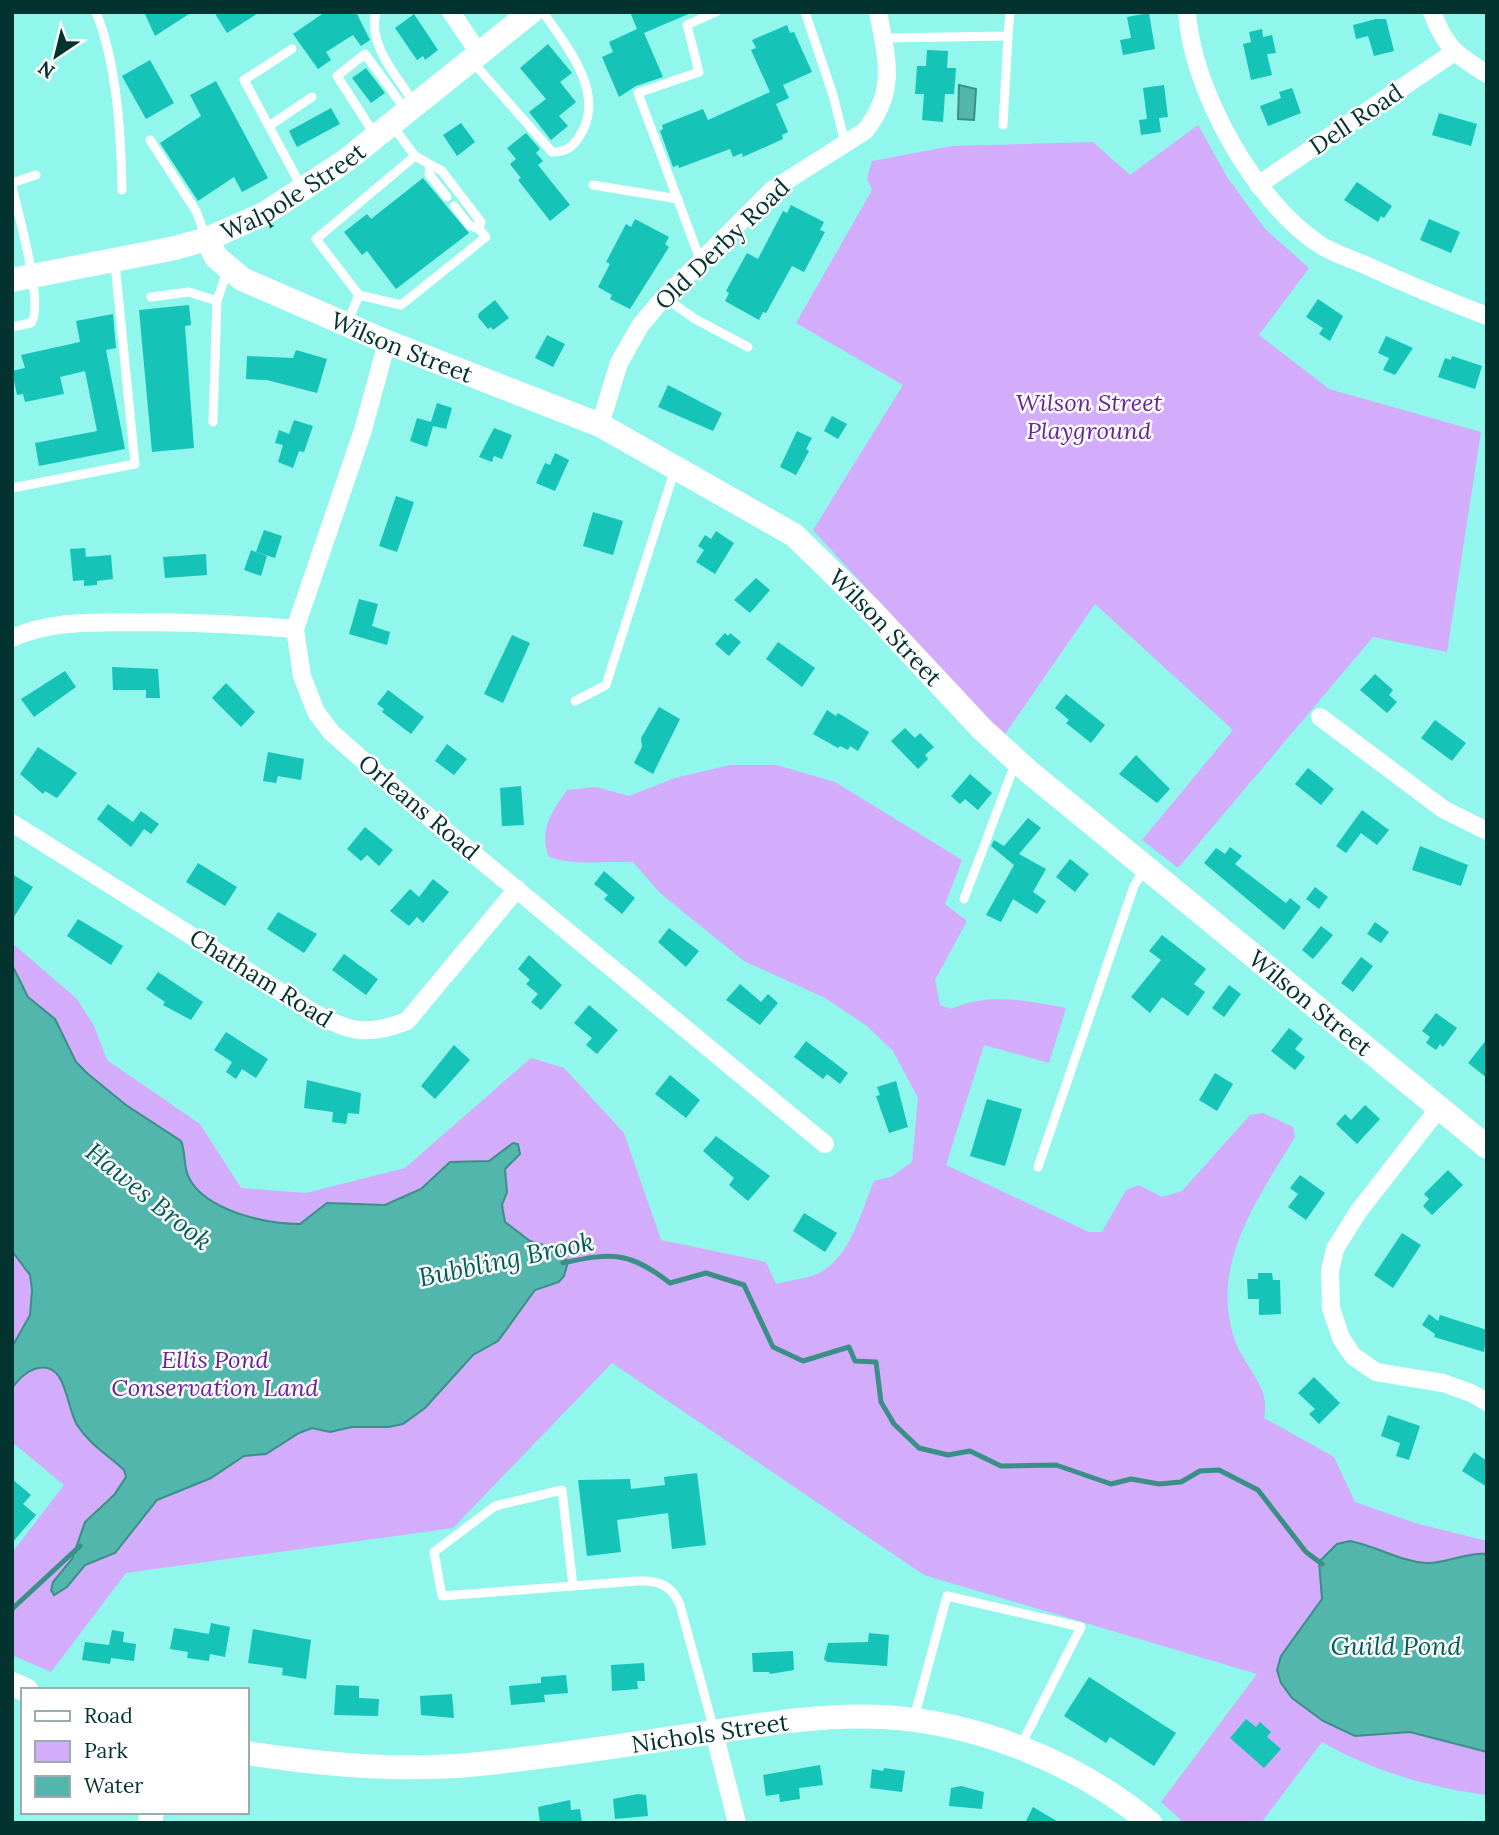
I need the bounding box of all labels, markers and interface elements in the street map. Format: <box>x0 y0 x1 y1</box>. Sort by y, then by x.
north arrow <box>21 21 91 91</box>
text: N <box>33 56 59 84</box>
street label: Dell Road <box>1303 77 1409 161</box>
street label: Walpole Street <box>216 135 372 247</box>
street label: Old Derby Road <box>648 172 796 316</box>
street label: Wilson Street <box>326 304 478 390</box>
park label: Wilson Street Playground <box>1016 387 1163 446</box>
street label: Wilson Street <box>822 562 950 693</box>
street label: Orleans Road <box>352 747 486 867</box>
street label: Chatham Road <box>184 922 338 1034</box>
street label: Wilson Street <box>1243 943 1380 1063</box>
water label: Hawes Brook <box>79 1135 219 1257</box>
water label: Bubbling Brook <box>415 1224 597 1294</box>
park label: Ellis Pond Conservation Land <box>111 1344 319 1403</box>
water label: Guild Pond <box>1330 1629 1462 1662</box>
legend <box>21 1688 248 1814</box>
text: Road <box>84 1702 133 1729</box>
street label: Nichols Street <box>629 1706 791 1759</box>
text: Park <box>84 1737 128 1764</box>
text: Water <box>84 1772 143 1799</box>

